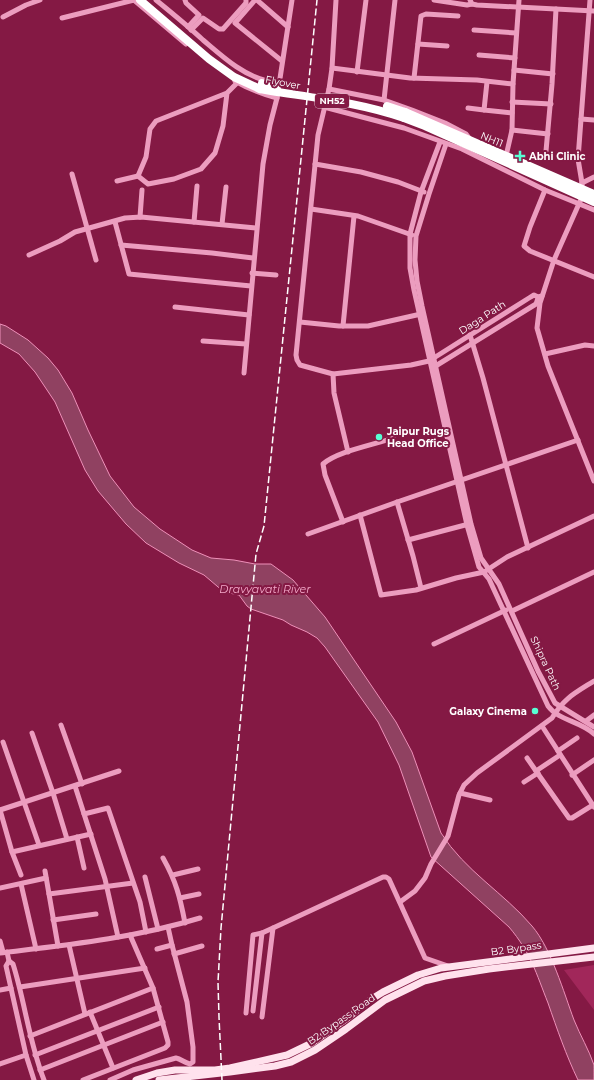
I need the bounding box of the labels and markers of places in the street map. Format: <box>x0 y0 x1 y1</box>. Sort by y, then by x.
marker: Abhi Clinic <box>514 150 526 162</box>
place label: Abhi Clinic <box>528 150 585 163</box>
place label: Jaipur Rugs Head Office <box>386 425 450 450</box>
marker: Jaipur Rugs Head Office <box>374 432 384 442</box>
place label: Galaxy Cinema <box>449 705 527 718</box>
marker: Galaxy Cinema <box>530 706 540 716</box>

